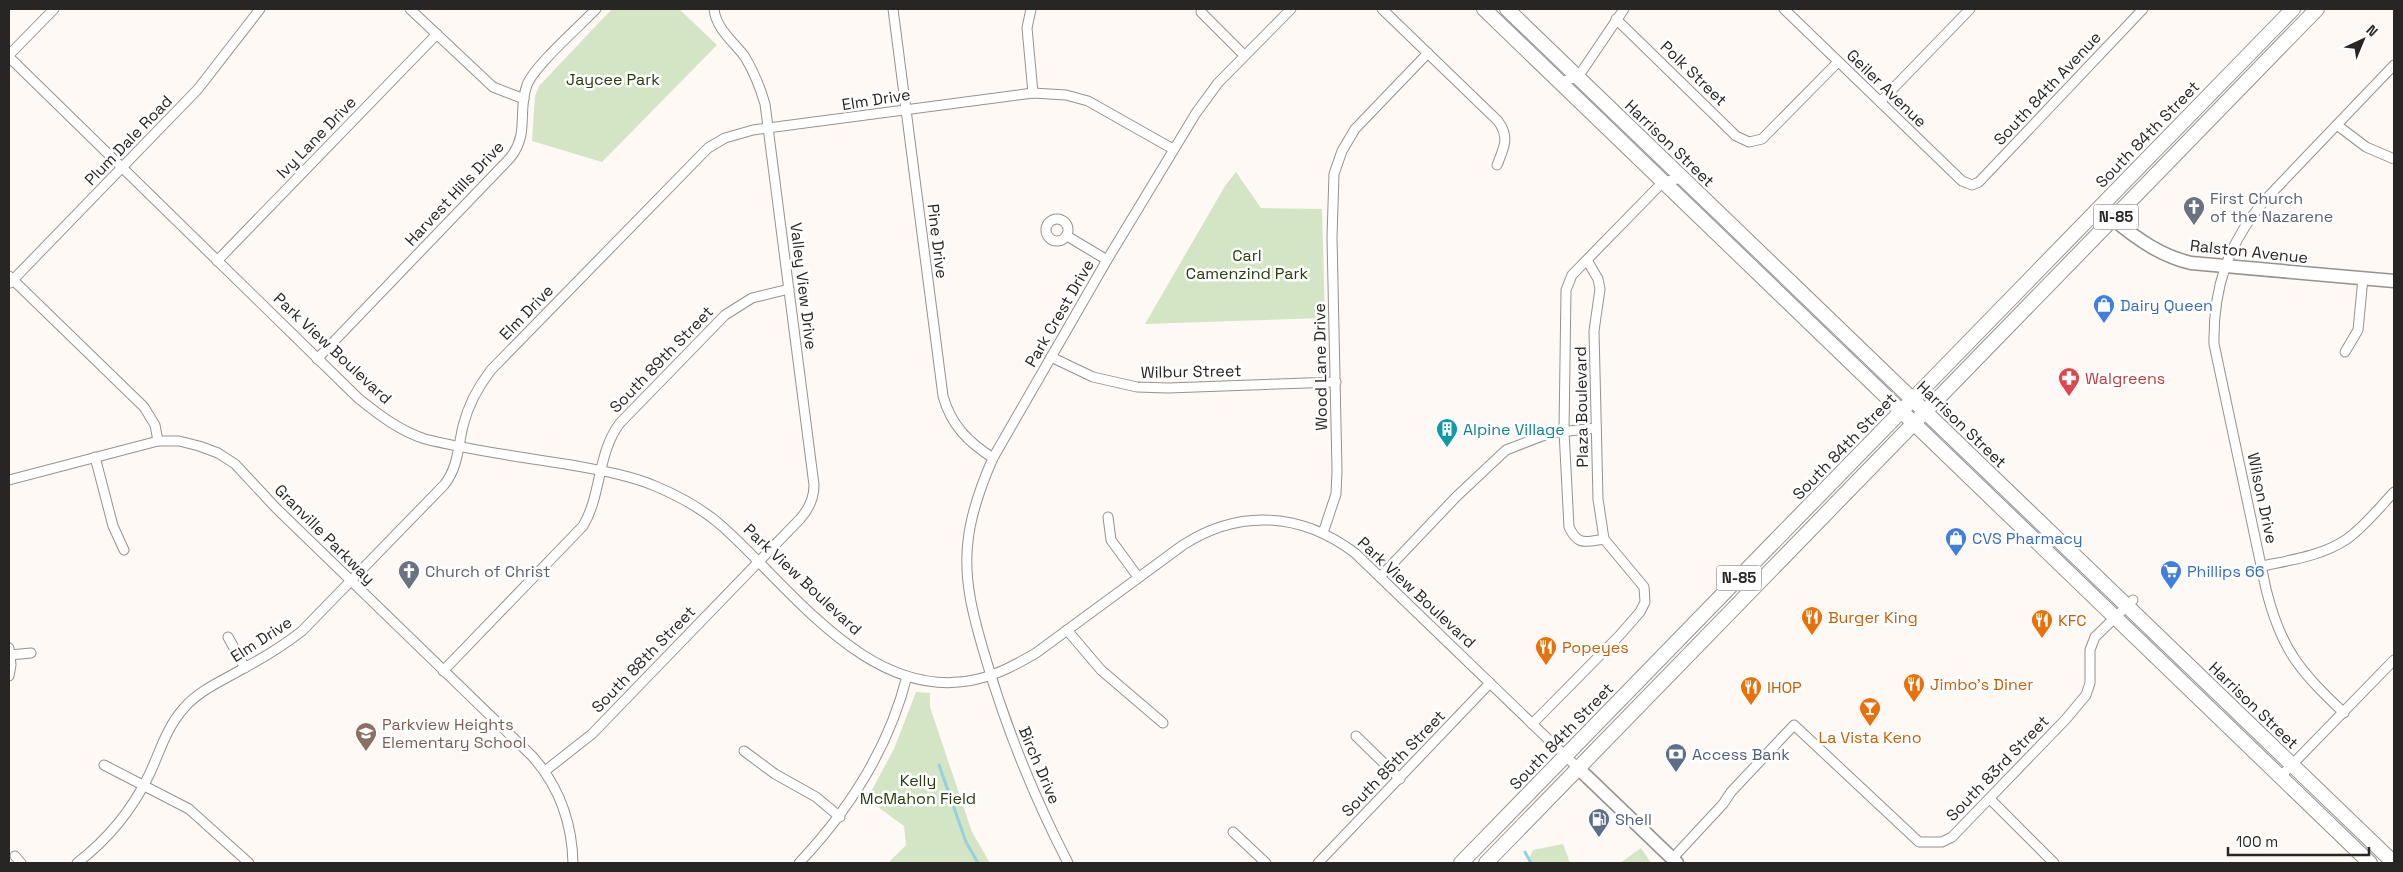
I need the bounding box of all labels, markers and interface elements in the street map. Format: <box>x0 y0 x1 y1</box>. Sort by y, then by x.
north arrow <box>2338 15 2388 65</box>
text: N <box>2362 21 2382 40</box>
street label: South 84th Avenue <box>1989 27 2106 150</box>
street label: Polk Street <box>1656 36 1731 110</box>
street label: Geiler Avenue <box>1842 45 1931 132</box>
park label: Jaycee Park <box>566 69 660 90</box>
street label: South 84th Street <box>2091 76 2204 192</box>
street label: Elm Drive <box>840 84 912 115</box>
street label: Plum Dale Road <box>80 91 177 190</box>
street label: Ivy Lane Drive <box>272 92 361 183</box>
street label: Harrison Street <box>1620 95 1719 191</box>
street label: Harvest Hills Drive <box>400 136 509 250</box>
place label: First Church of the Nazarene <box>2210 188 2333 227</box>
church icon: First Church of the Nazarene <box>2182 195 2206 226</box>
street label: Pine Drive <box>922 202 953 280</box>
road number: N-85 <box>2094 204 2138 230</box>
street label: Valley View Drive <box>785 221 822 351</box>
street label: Ralston Avenue <box>2189 235 2309 268</box>
park label: Carl Camenzind Park <box>1186 245 1309 284</box>
street label: Park Crest Drive <box>1020 256 1099 371</box>
street label: Elm Drive <box>495 280 558 345</box>
street label: Park View Boulevard <box>269 288 396 409</box>
shop icon: Dairy Queen <box>2092 293 2116 324</box>
place label: Dairy Queen <box>2120 295 2213 316</box>
street label: South 89th Street <box>605 301 718 417</box>
street label: Wood Lane Drive <box>1309 303 1332 431</box>
street label: Plaza Boulevard <box>1570 346 1593 468</box>
street label: Wilbur Street <box>1140 360 1242 383</box>
pharmacy icon: Walgreens <box>2057 366 2081 397</box>
place label: Walgreens <box>2085 368 2165 389</box>
street label: Harrison Street <box>1912 376 2011 472</box>
street label: South 84th Street <box>1788 388 1901 504</box>
building icon: Alpine Village <box>1435 417 1459 448</box>
place label: Alpine Village <box>1463 419 1565 440</box>
street label: Wilson Drive <box>2243 451 2282 545</box>
street label: Granville Parkway <box>270 480 379 589</box>
street label: Park View Boulevard <box>739 519 866 640</box>
shop icon: CVS Pharmacy <box>1944 526 1968 557</box>
place label: CVS Pharmacy <box>1972 528 2083 549</box>
street label: Park View Boulevard <box>1353 532 1480 653</box>
church icon: Church of Christ <box>397 559 421 590</box>
supermarket icon: Phillips 66 <box>2159 559 2183 590</box>
place label: Church of Christ <box>425 561 550 582</box>
place label: Phillips 66 <box>2187 561 2265 582</box>
road number: N-85 <box>1716 566 1762 590</box>
street label: South 88th Street <box>587 601 700 717</box>
restaurant icon: Burger King <box>1800 605 1824 636</box>
place label: Burger King <box>1828 607 1918 628</box>
restaurant icon: KFC <box>2030 608 2054 639</box>
place label: KFC <box>2058 610 2087 631</box>
street label: Elm Drive <box>227 612 296 667</box>
restaurant icon: Popeyes <box>1534 635 1558 666</box>
place label: Popeyes <box>1562 637 1629 658</box>
street label: Harrison Street <box>2204 657 2303 753</box>
restaurant icon: Jimbo's Diner <box>1902 672 1926 703</box>
place label: Jimbo's Diner <box>1930 674 2033 695</box>
restaurant icon: IHOP <box>1739 675 1763 706</box>
place label: IHOP <box>1767 677 1802 698</box>
street label: South 84th Street <box>1505 678 1618 794</box>
bar icon: La Vista Keno <box>1858 696 1882 727</box>
street label: South 85th Street <box>1337 706 1450 821</box>
street label: South 83rd Street <box>1941 711 2053 826</box>
place label: Parkview Heights Elementary School <box>382 714 527 753</box>
school or university icon: Parkview Heights Elementary School <box>354 721 378 752</box>
street label: Birch Drive <box>1014 723 1065 807</box>
place label: La Vista Keno <box>1818 727 1922 748</box>
bank icon: Access Bank <box>1664 742 1688 773</box>
place label: Access Bank <box>1692 744 1790 765</box>
park label: Kelly McMahon Field <box>860 770 976 809</box>
fuel station icon: Shell <box>1587 807 1611 838</box>
place label: Shell <box>1615 809 1652 830</box>
scale bar <box>2228 824 2369 856</box>
text: 100 m <box>2236 832 2278 851</box>

